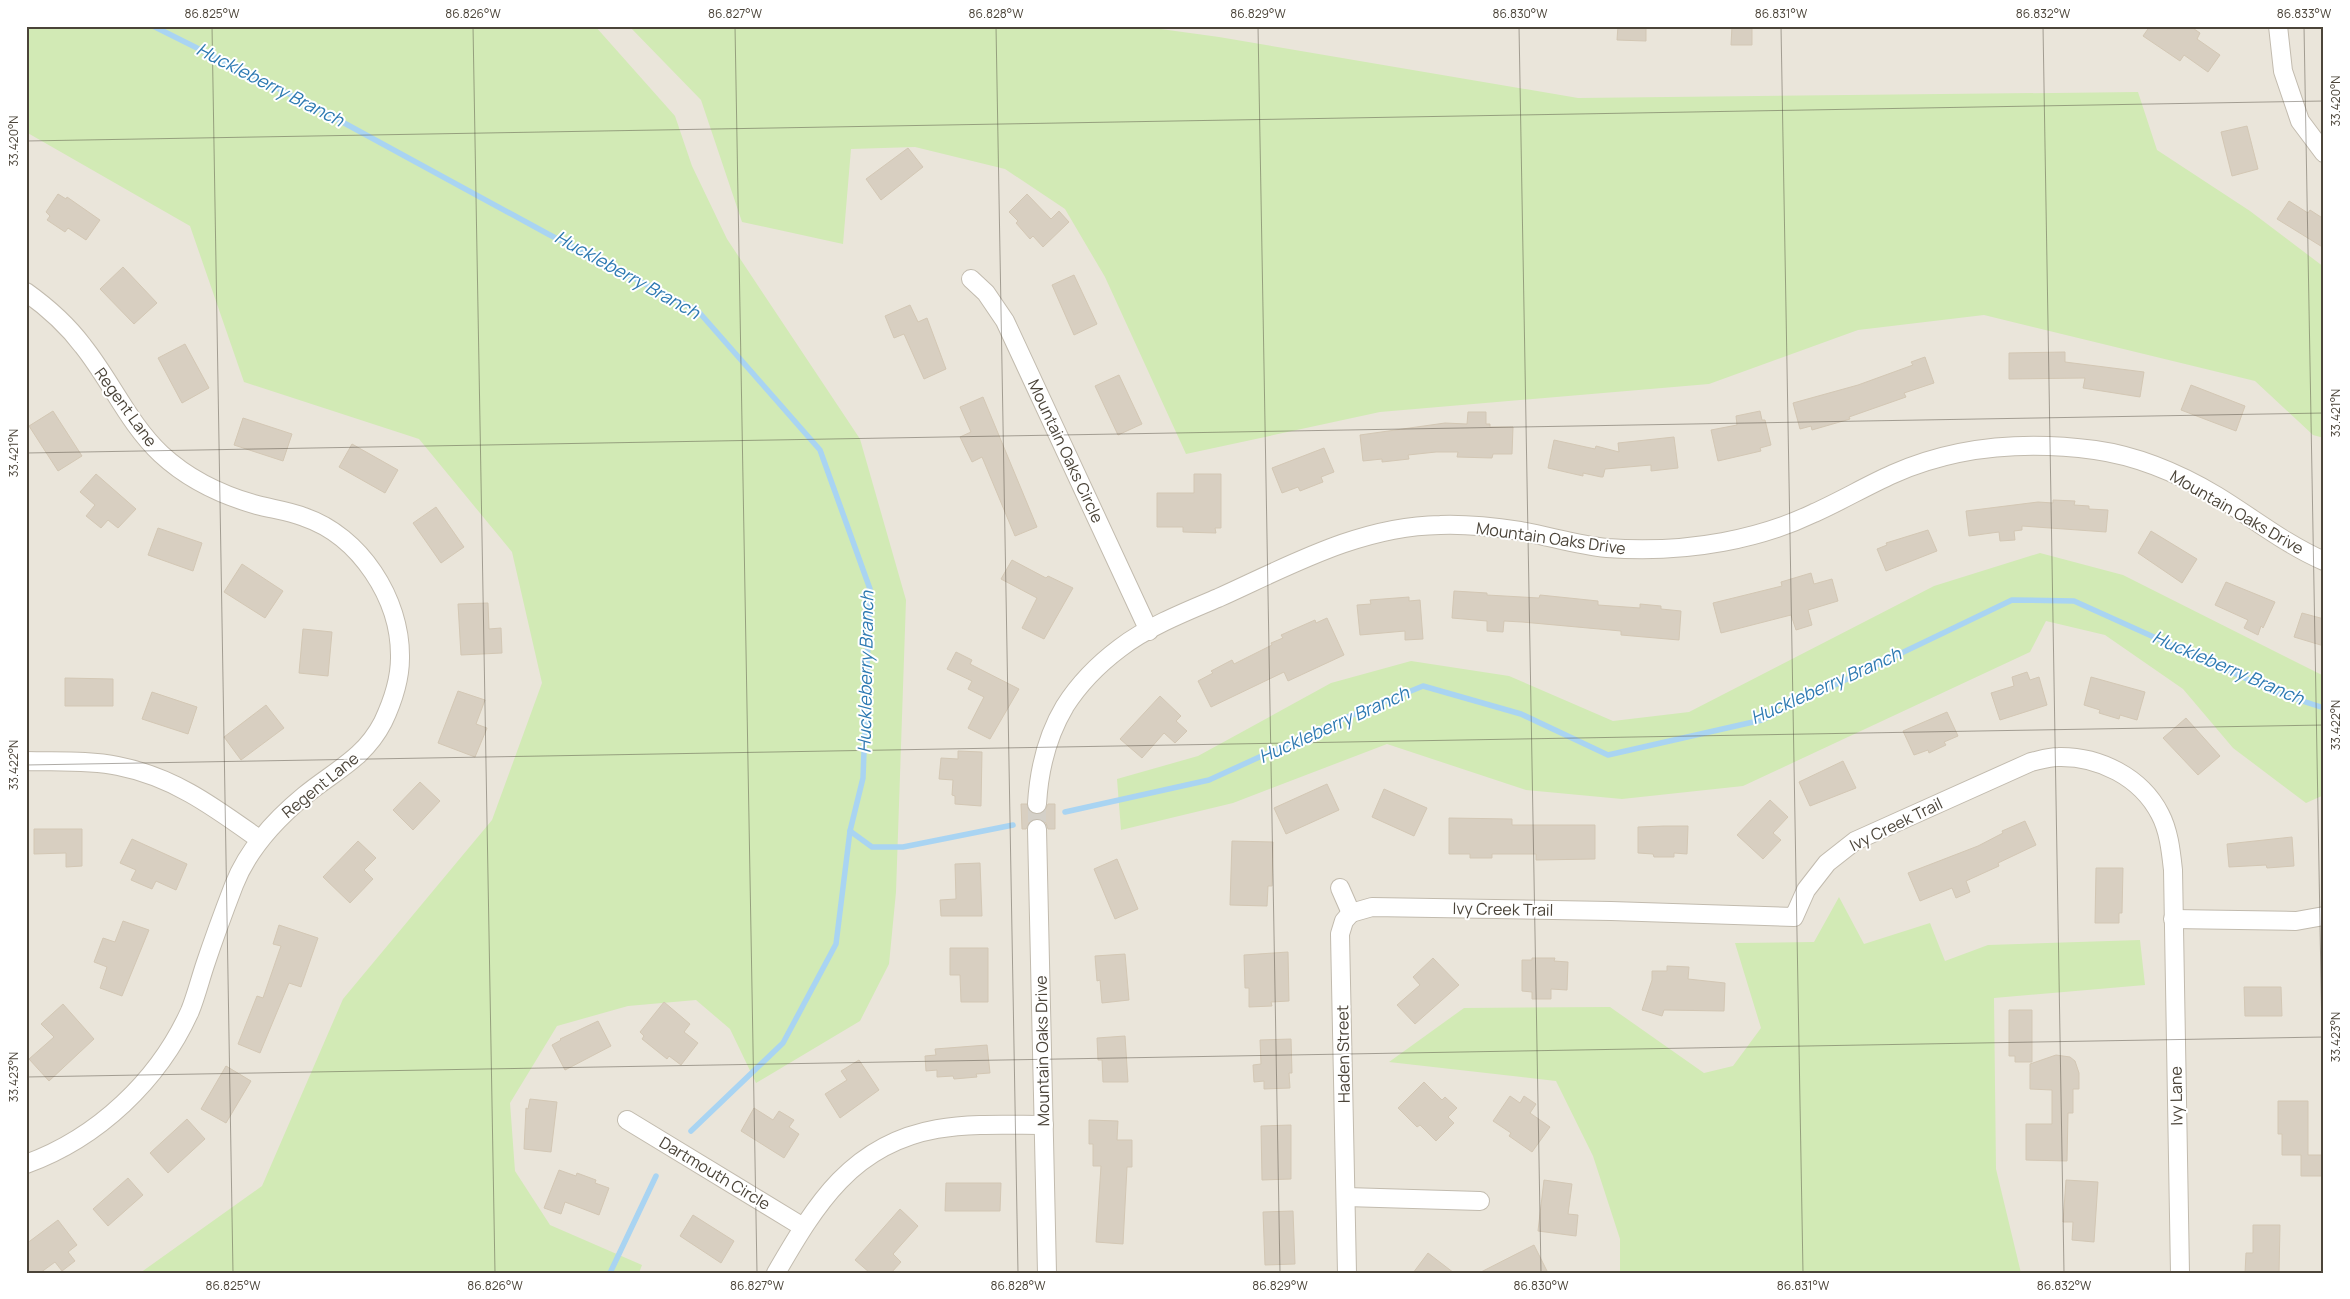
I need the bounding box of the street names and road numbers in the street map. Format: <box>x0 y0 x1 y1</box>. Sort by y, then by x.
street label: Regent Lane <box>90 363 162 451</box>
street label: Mountain Oaks Circle <box>1023 376 1109 526</box>
street label: Mountain Oaks Drive <box>2166 465 2308 559</box>
street label: Mountain Oaks Drive <box>1475 517 1627 559</box>
street label: Regent Lane <box>277 747 363 823</box>
street label: Ivy Creek Trail <box>1846 792 1946 856</box>
street label: Ivy Creek Trail <box>1452 897 1554 921</box>
street label: Mountain Oaks Drive <box>1030 975 1054 1127</box>
street label: Haden Street <box>1331 1005 1355 1103</box>
street label: Ivy Lane <box>2164 1066 2188 1126</box>
street label: Dartmouth Circle <box>655 1131 775 1215</box>

